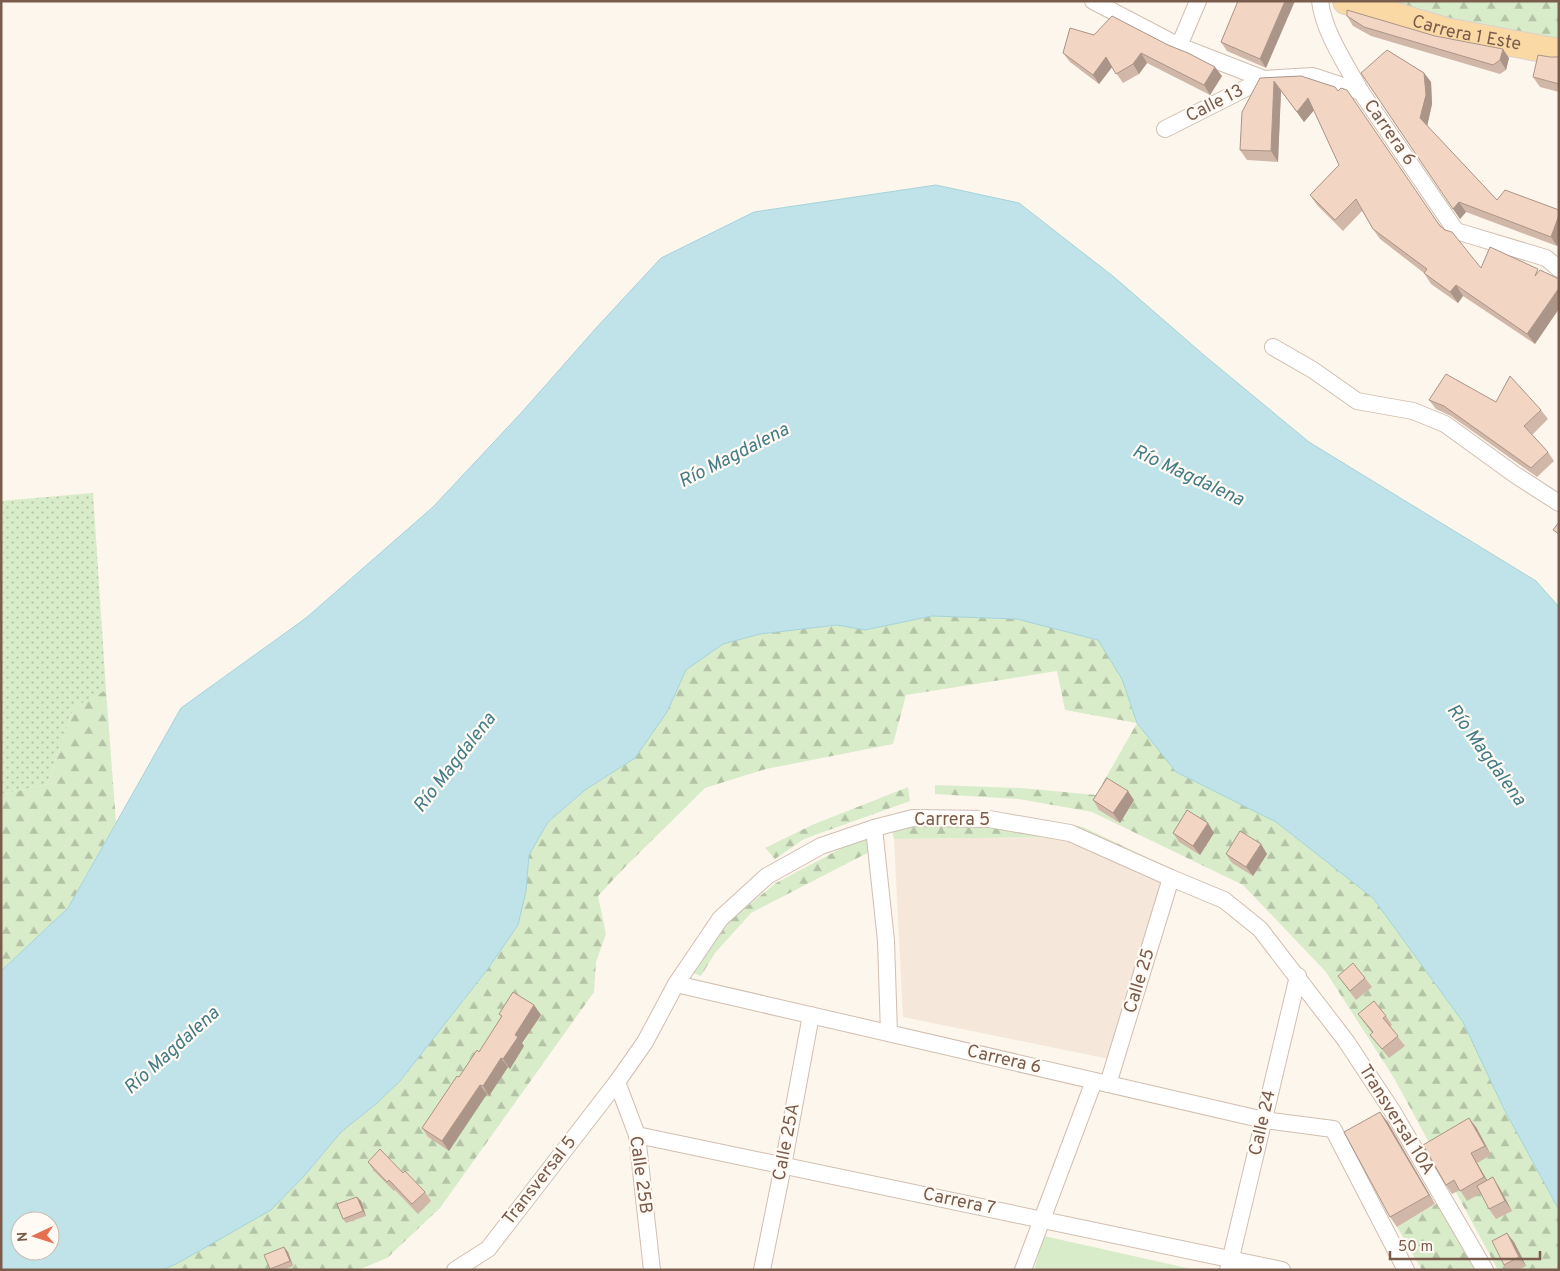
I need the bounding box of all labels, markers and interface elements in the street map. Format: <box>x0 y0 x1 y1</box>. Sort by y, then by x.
street label: Carrera 1 Este <box>1409 10 1523 56</box>
street label: Calle 13 <box>1182 80 1248 128</box>
street label: Carrera 6 <box>1358 95 1420 171</box>
water label: Río Magdalena <box>675 418 793 494</box>
water label: Río Magdalena <box>1128 440 1248 512</box>
water label: Río Magdalena <box>1441 699 1531 811</box>
water label: Río Magdalena <box>408 708 502 818</box>
street label: Carrera 5 <box>914 809 990 832</box>
street label: Calle 25 <box>1119 946 1161 1016</box>
water label: Río Magdalena <box>119 1002 225 1100</box>
street label: Carrera 6 <box>965 1040 1043 1080</box>
street label: Transversal 10A <box>1353 1060 1439 1180</box>
street label: Calle 24 <box>1244 1088 1282 1158</box>
street label: Calle 25A <box>768 1101 806 1183</box>
street label: Transversal 5 <box>498 1132 582 1230</box>
street label: Calle 25B <box>623 1135 657 1215</box>
street label: Carrera 7 <box>921 1183 997 1221</box>
north arrow <box>10 1211 60 1261</box>
scale bar <box>1390 1228 1540 1260</box>
text: N <box>15 1231 32 1242</box>
text: 50 m <box>1398 1238 1433 1257</box>

